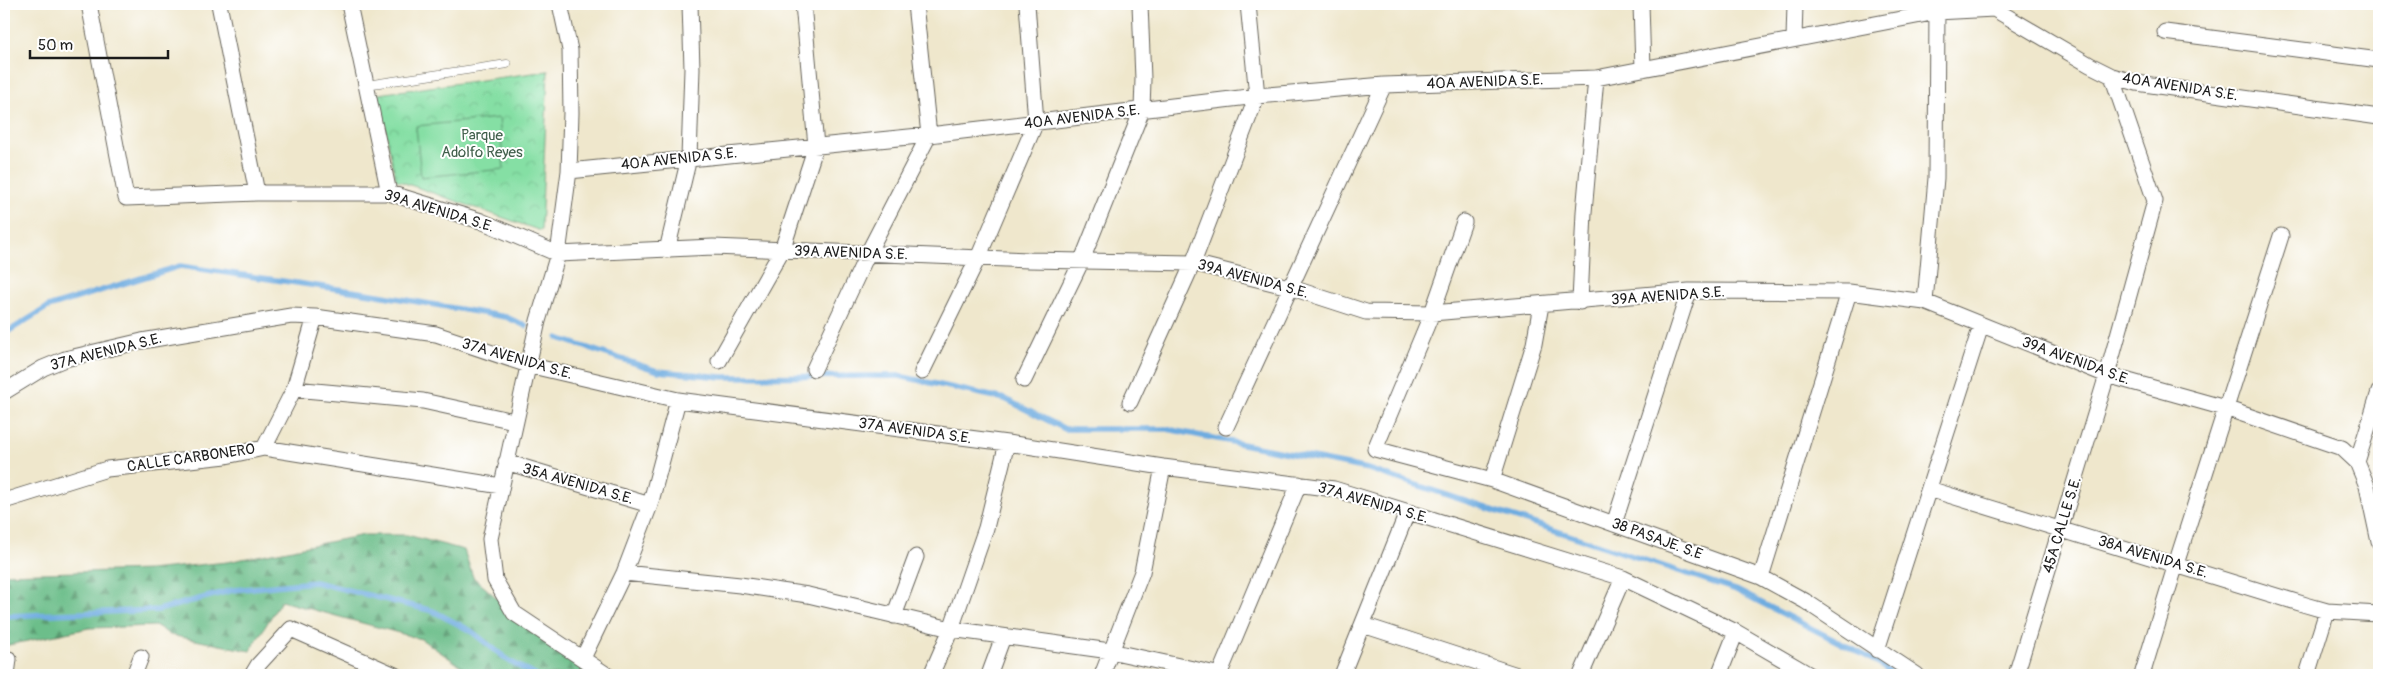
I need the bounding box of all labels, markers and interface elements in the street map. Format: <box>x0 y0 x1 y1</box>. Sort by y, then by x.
scale bar <box>30 28 168 60</box>
text: 50 m <box>38 36 73 55</box>
street label: 40A AVENIDA S.E. <box>2121 68 2239 106</box>
street label: 40A AVENIDA S.E. <box>1426 70 1544 94</box>
street label: 40A AVENIDA S.E. <box>1023 100 1141 134</box>
park label: Parque Adolfo Reyes <box>441 126 523 162</box>
street label: 40A AVENIDA S.E. <box>620 143 738 175</box>
street label: 39A AVENIDA S.E. <box>382 185 496 237</box>
street label: 39A AVENIDA S.E. <box>794 242 908 264</box>
street label: 39A AVENIDA S.E. <box>1196 255 1310 303</box>
street label: 39A AVENIDA S.E. <box>1611 283 1725 309</box>
street label: 37A AVENIDA S.E. <box>48 329 164 375</box>
street label: 39A AVENIDA S.E. <box>2019 333 2133 389</box>
street label: 37A AVENIDA S.E. <box>460 334 574 384</box>
street label: 37A AVENIDA S.E. <box>857 414 973 448</box>
street label: CALLE CARBONERO <box>126 440 256 476</box>
street label: 35A AVENIDA S.E. <box>520 459 636 509</box>
street label: 45A CALLE S.E. <box>2038 474 2086 576</box>
street label: 37A AVENIDA S.E. <box>1316 478 1430 528</box>
street label: 38 PASAJE. S.E <box>1609 514 1705 564</box>
street label: 38A AVENIDA S.E. <box>2096 531 2210 583</box>

